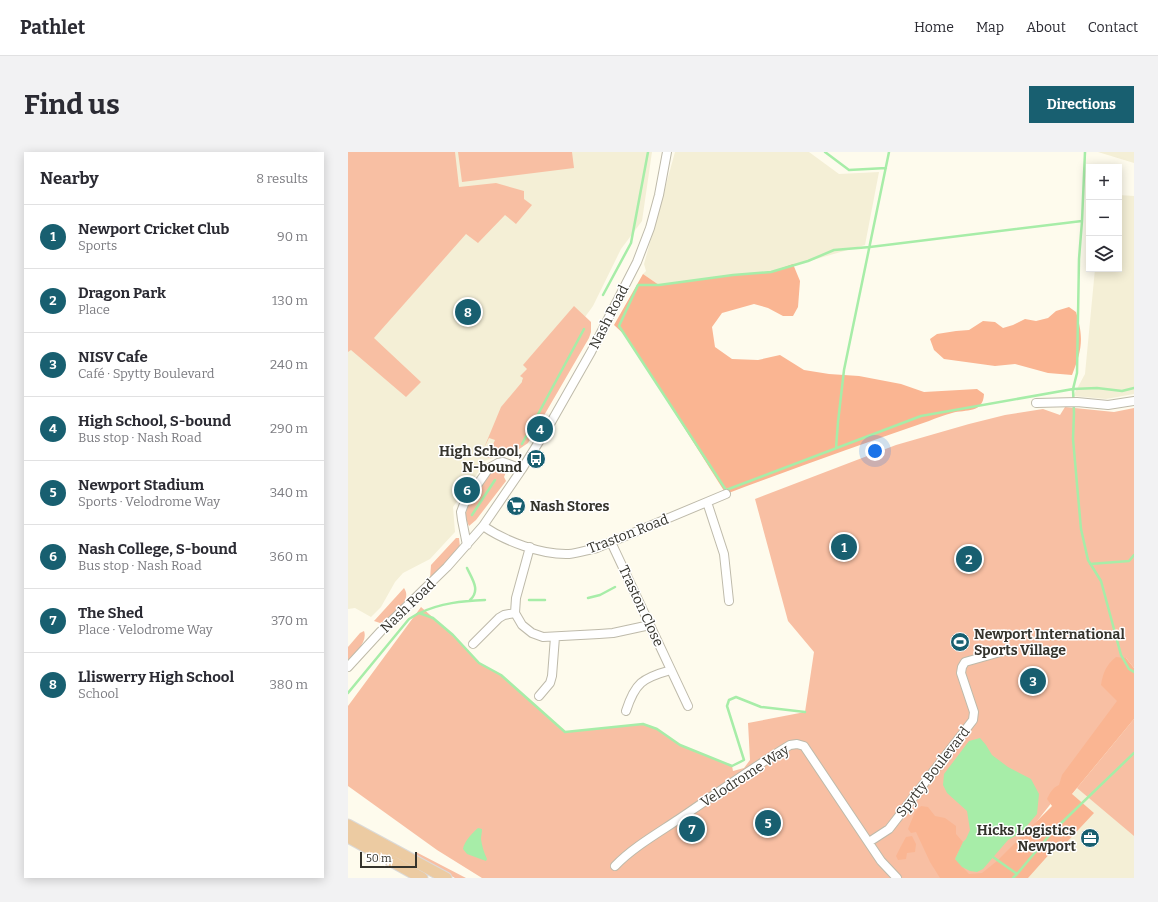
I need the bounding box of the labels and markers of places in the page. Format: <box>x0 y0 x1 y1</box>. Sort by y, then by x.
pin: 8 <box>455 297 481 327</box>
pin: 4 <box>527 414 553 444</box>
place label: High School, N-bound <box>439 443 523 476</box>
bus stop icon: High School, N-bound <box>525 448 547 470</box>
pin: 6 <box>454 475 480 505</box>
supermarket icon: Nash Stores <box>505 495 527 517</box>
place label: Nash Stores <box>530 498 609 515</box>
pin: 1 <box>831 532 857 562</box>
pin: 2 <box>956 544 982 574</box>
place label: Newport International Sports Village <box>974 626 1125 659</box>
sports icon: Newport International Sports Village <box>949 631 971 653</box>
pin: 3 <box>1020 666 1046 696</box>
pin: 5 <box>755 808 781 838</box>
pin: 7 <box>679 814 705 844</box>
place label: Hicks Logistics Newport <box>977 822 1076 855</box>
office icon: Hicks Logistics Newport <box>1079 827 1101 849</box>

